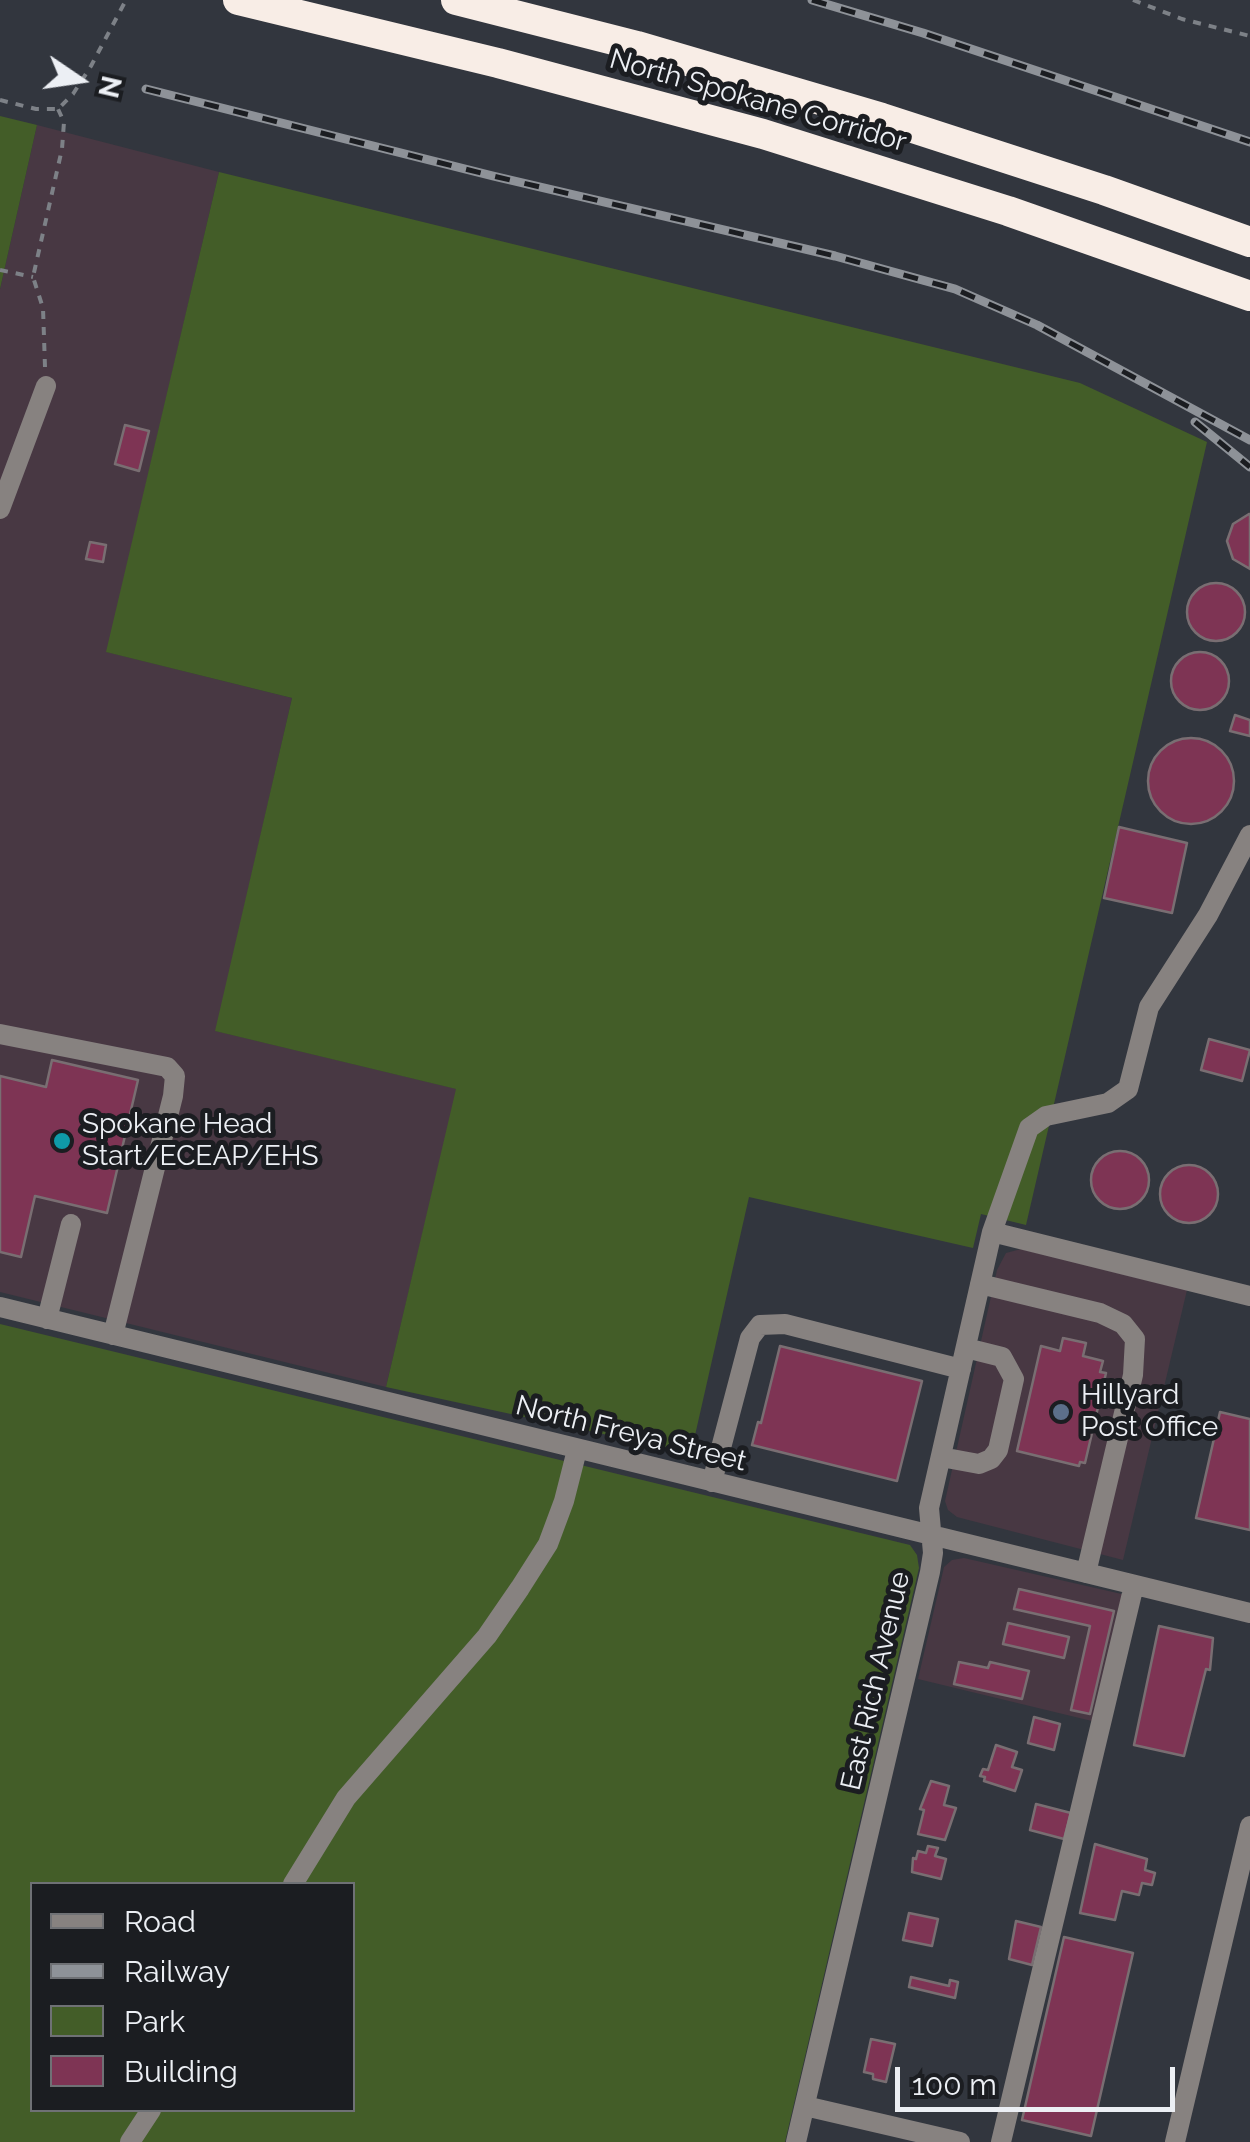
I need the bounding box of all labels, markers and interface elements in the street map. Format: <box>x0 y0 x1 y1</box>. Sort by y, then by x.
north arrow <box>30 30 130 130</box>
street label: North Spokane Corridor <box>606 43 910 159</box>
text: N <box>91 73 128 101</box>
place label: Spokane Head Start/ECEAP/EHS <box>82 1108 318 1174</box>
marker: Spokane Head Start/ECEAP/EHS <box>51 1130 73 1152</box>
place label: Hillyard Post Office <box>1081 1379 1218 1445</box>
street label: North Freya Street <box>512 1389 750 1479</box>
marker: Hillyard Post Office <box>1050 1401 1072 1423</box>
street label: East Rich Avenue <box>834 1568 918 1794</box>
legend <box>30 1882 355 2112</box>
text: Road <box>124 1904 196 1939</box>
text: Railway <box>124 1954 230 1989</box>
text: Park <box>124 2004 185 2039</box>
scale bar <box>900 2047 1180 2109</box>
text: Building <box>124 2054 238 2089</box>
text: 100 m <box>912 2067 997 2102</box>

